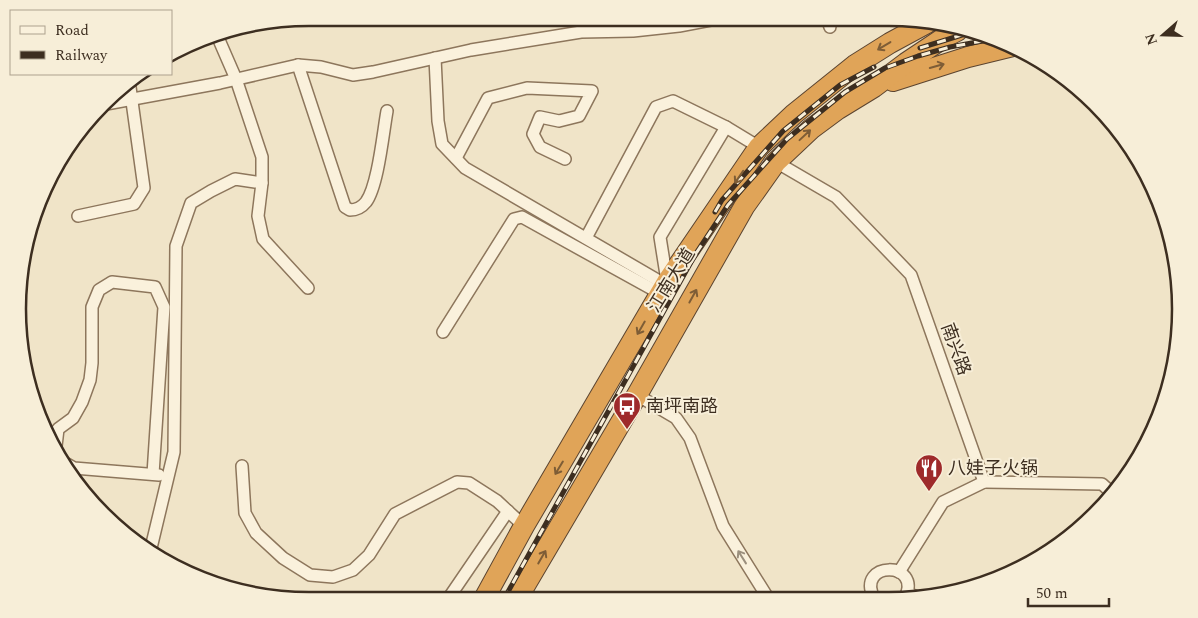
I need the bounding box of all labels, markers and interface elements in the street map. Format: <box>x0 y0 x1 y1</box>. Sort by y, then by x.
legend <box>10 10 172 75</box>
north arrow <box>1138 10 1188 60</box>
text: Road <box>55 19 89 42</box>
text: N <box>1139 30 1163 48</box>
one-way arrow <box>878 42 892 52</box>
text: Railway <box>55 44 108 67</box>
one-way arrow <box>928 60 944 70</box>
one-way arrow <box>799 129 812 140</box>
one-way arrow <box>734 170 744 184</box>
street label: 江南大道 <box>641 243 702 318</box>
one-way arrow <box>689 289 699 303</box>
street label: 南兴路 <box>934 319 977 379</box>
one-way arrow <box>635 320 645 334</box>
bus stop icon: 南坪南路 <box>612 391 642 430</box>
place label: 南坪南路 <box>646 393 718 420</box>
restaurant icon: 八娃子火锅 <box>914 453 944 492</box>
place label: 八娃子火锅 <box>948 455 1038 482</box>
one-way arrow <box>554 461 564 475</box>
one-way arrow <box>737 550 747 564</box>
one-way arrow <box>537 551 547 565</box>
scale bar <box>1028 576 1109 608</box>
text: 50 m <box>1036 582 1068 605</box>

